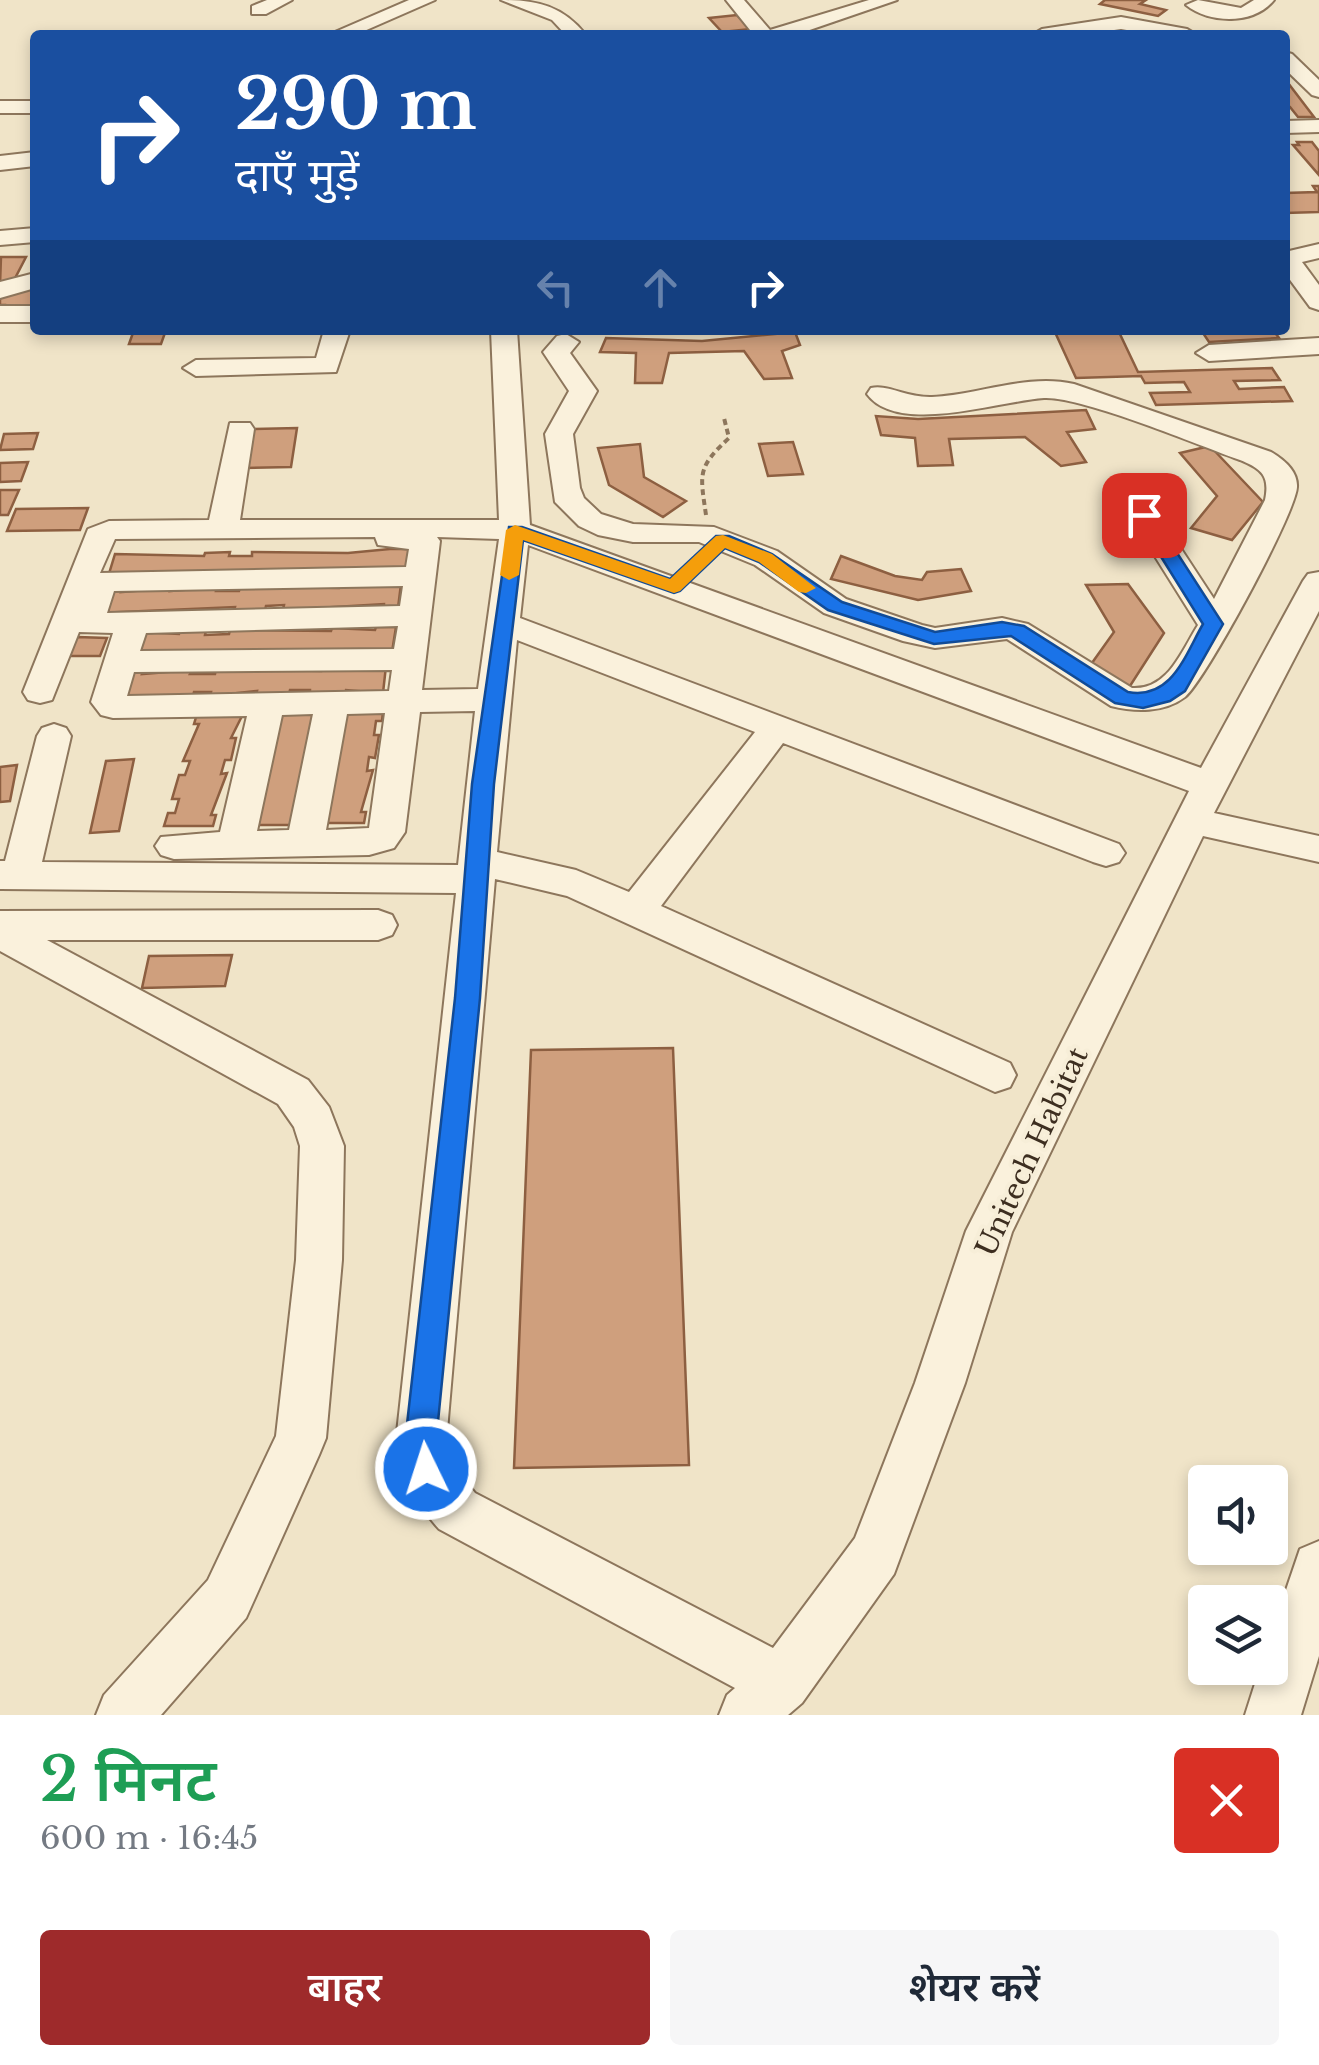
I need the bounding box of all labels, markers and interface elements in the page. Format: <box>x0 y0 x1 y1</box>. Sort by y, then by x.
text: 290 m <box>235 61 477 148</box>
icon: right <box>70 70 200 200</box>
text: दाएँ मुड़ें <box>235 147 359 203</box>
icon: left <box>528 260 583 315</box>
icon: ahead <box>633 260 688 315</box>
icon: right <box>738 260 793 315</box>
pin <box>1102 473 1187 558</box>
icon: arrive <box>1117 488 1172 543</box>
street label: Unitech Habitat <box>968 1041 1096 1262</box>
position arrow <box>374 1417 478 1521</box>
map controls <box>1188 1465 1288 1685</box>
button: sound <box>1188 1465 1288 1565</box>
button: layers <box>1188 1585 1288 1685</box>
text: 2 मिनट <box>40 1743 217 1817</box>
button: close <box>1174 1748 1279 1853</box>
text: 600 m · 16:45 <box>40 1818 258 1858</box>
button: बाहर <box>40 1930 650 2045</box>
button: शेयर करें <box>670 1930 1279 2045</box>

